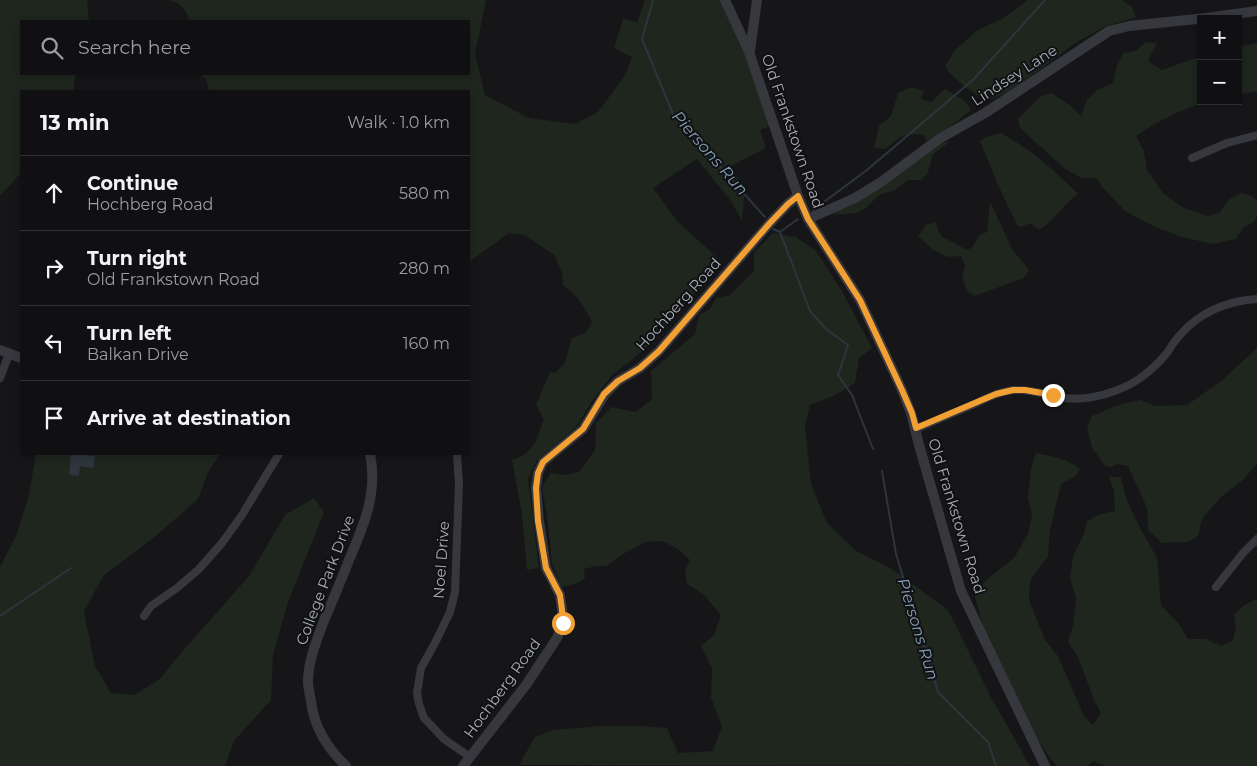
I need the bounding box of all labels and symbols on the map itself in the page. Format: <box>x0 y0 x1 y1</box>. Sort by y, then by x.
street label: Lindsey Lane <box>968 40 1060 110</box>
street label: Old Frankstown Road <box>758 51 828 211</box>
water label: Piersons Run <box>668 107 752 199</box>
street label: Hochberg Road <box>631 254 725 354</box>
route end <box>1042 384 1065 407</box>
street label: Old Frankstown Road <box>924 436 990 596</box>
street label: College Park Drive <box>291 512 359 648</box>
street label: Noel Drive <box>429 520 453 600</box>
water label: Piersons Run <box>893 576 943 682</box>
route start <box>552 612 575 635</box>
street label: Hochberg Road <box>459 634 545 742</box>

